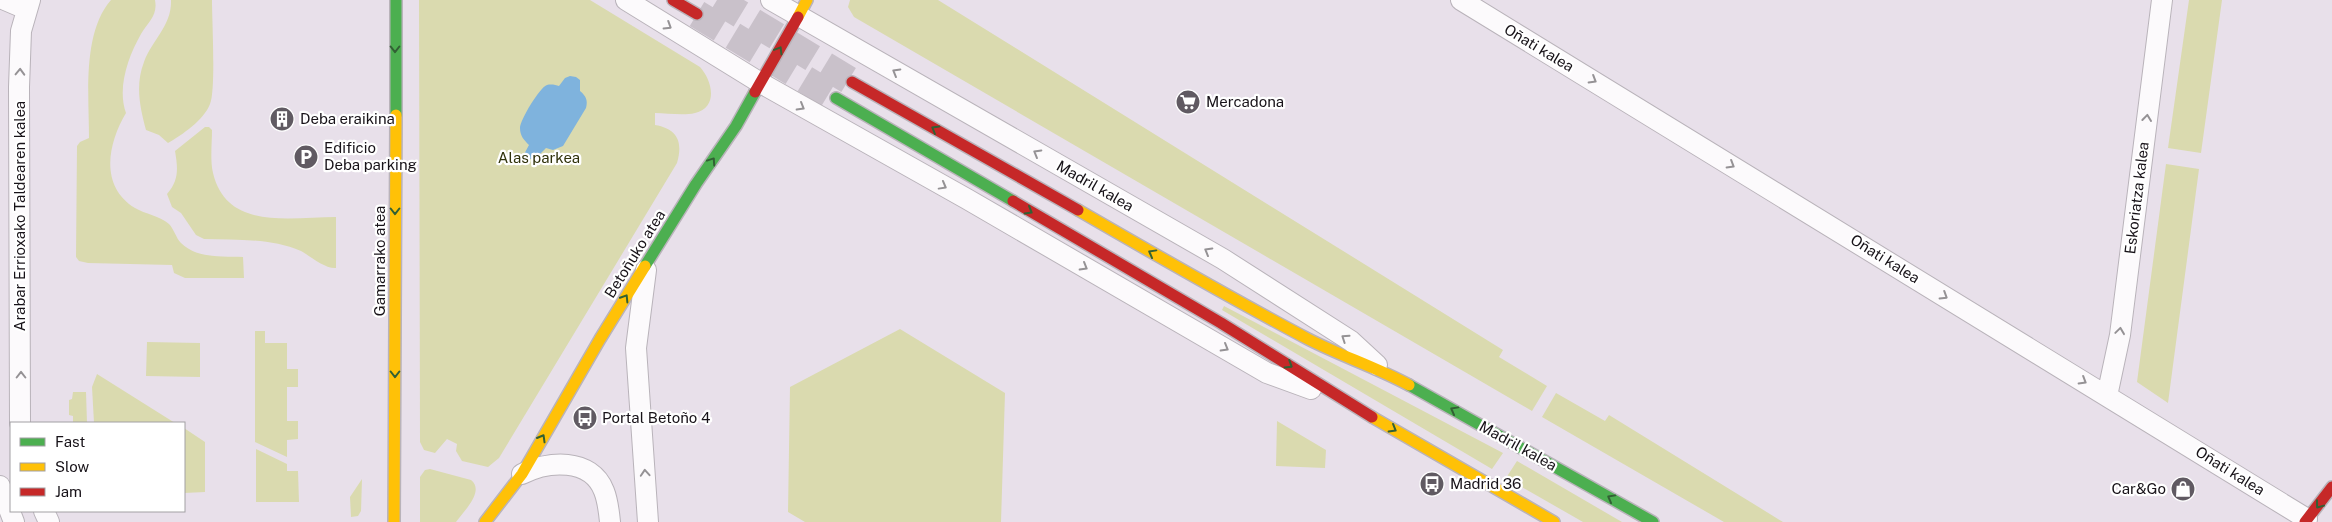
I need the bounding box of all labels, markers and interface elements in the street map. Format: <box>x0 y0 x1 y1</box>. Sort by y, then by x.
one-way arrow <box>662 19 671 29</box>
street label: Oñati kalea <box>1501 20 1577 75</box>
one-way arrow <box>390 45 400 53</box>
one-way arrow <box>772 46 782 55</box>
one-way arrow <box>14 68 25 76</box>
one-way arrow <box>892 69 901 79</box>
one-way arrow <box>1587 74 1596 84</box>
supermarket icon: Mercadona <box>1175 89 1201 115</box>
place label: Mercadona <box>1206 93 1284 110</box>
one-way arrow <box>796 100 805 110</box>
street label: Arabar Errioxako Taldearen kalea <box>11 101 28 331</box>
building icon: Deba eraikina <box>269 106 295 132</box>
place label: Deba eraikina <box>300 110 395 127</box>
one-way arrow <box>2141 113 2152 121</box>
one-way arrow <box>931 126 940 136</box>
place label: Edificio Deba parking <box>324 139 417 173</box>
street label: Eskoriatza kalea <box>2121 141 2152 255</box>
parking icon: Edificio Deba parking <box>293 144 319 170</box>
park label: Alas parkea <box>498 149 580 166</box>
one-way arrow <box>1033 149 1042 159</box>
street label: Madril kalea <box>1054 157 1137 214</box>
one-way arrow <box>706 158 715 167</box>
one-way arrow <box>1726 158 1735 168</box>
one-way arrow <box>938 180 947 190</box>
one-way arrow <box>1024 205 1033 215</box>
street label: Gamarrako atea <box>371 206 388 316</box>
street label: Betoñuko atea <box>601 207 668 301</box>
one-way arrow <box>390 208 400 215</box>
street label: Oñati kalea <box>1848 231 1923 286</box>
one-way arrow <box>1205 248 1214 258</box>
one-way arrow <box>1148 250 1157 260</box>
one-way arrow <box>1079 261 1088 271</box>
one-way arrow <box>1939 289 1948 299</box>
one-way arrow <box>618 295 628 304</box>
one-way arrow <box>2114 327 2125 335</box>
one-way arrow <box>1342 335 1351 344</box>
one-way arrow <box>1219 342 1228 352</box>
one-way arrow <box>1284 359 1293 369</box>
one-way arrow <box>15 370 26 378</box>
one-way arrow <box>390 370 400 378</box>
one-way arrow <box>2077 375 2086 384</box>
bus stop icon: Portal Betoño 4 <box>572 405 598 431</box>
one-way arrow <box>1450 406 1459 416</box>
place label: Portal Betoño 4 <box>602 409 710 426</box>
street label: Madril kalea <box>1477 417 1560 474</box>
legend <box>10 422 185 512</box>
one-way arrow <box>1388 423 1397 433</box>
text: Fast <box>55 433 85 450</box>
one-way arrow <box>536 435 546 444</box>
street label: Oñati kalea <box>2193 443 2268 498</box>
text: Slow <box>55 458 90 475</box>
one-way arrow <box>639 469 650 477</box>
bus stop icon: Madrid 36 <box>1419 471 1445 497</box>
place label: Madrid 36 <box>1450 475 1521 492</box>
shop icon: Car&Go <box>2170 476 2196 502</box>
place label: Car&Go <box>2112 480 2166 497</box>
text: Jam <box>55 483 82 500</box>
one-way arrow <box>1607 494 1616 504</box>
one-way arrow <box>2315 499 2324 508</box>

